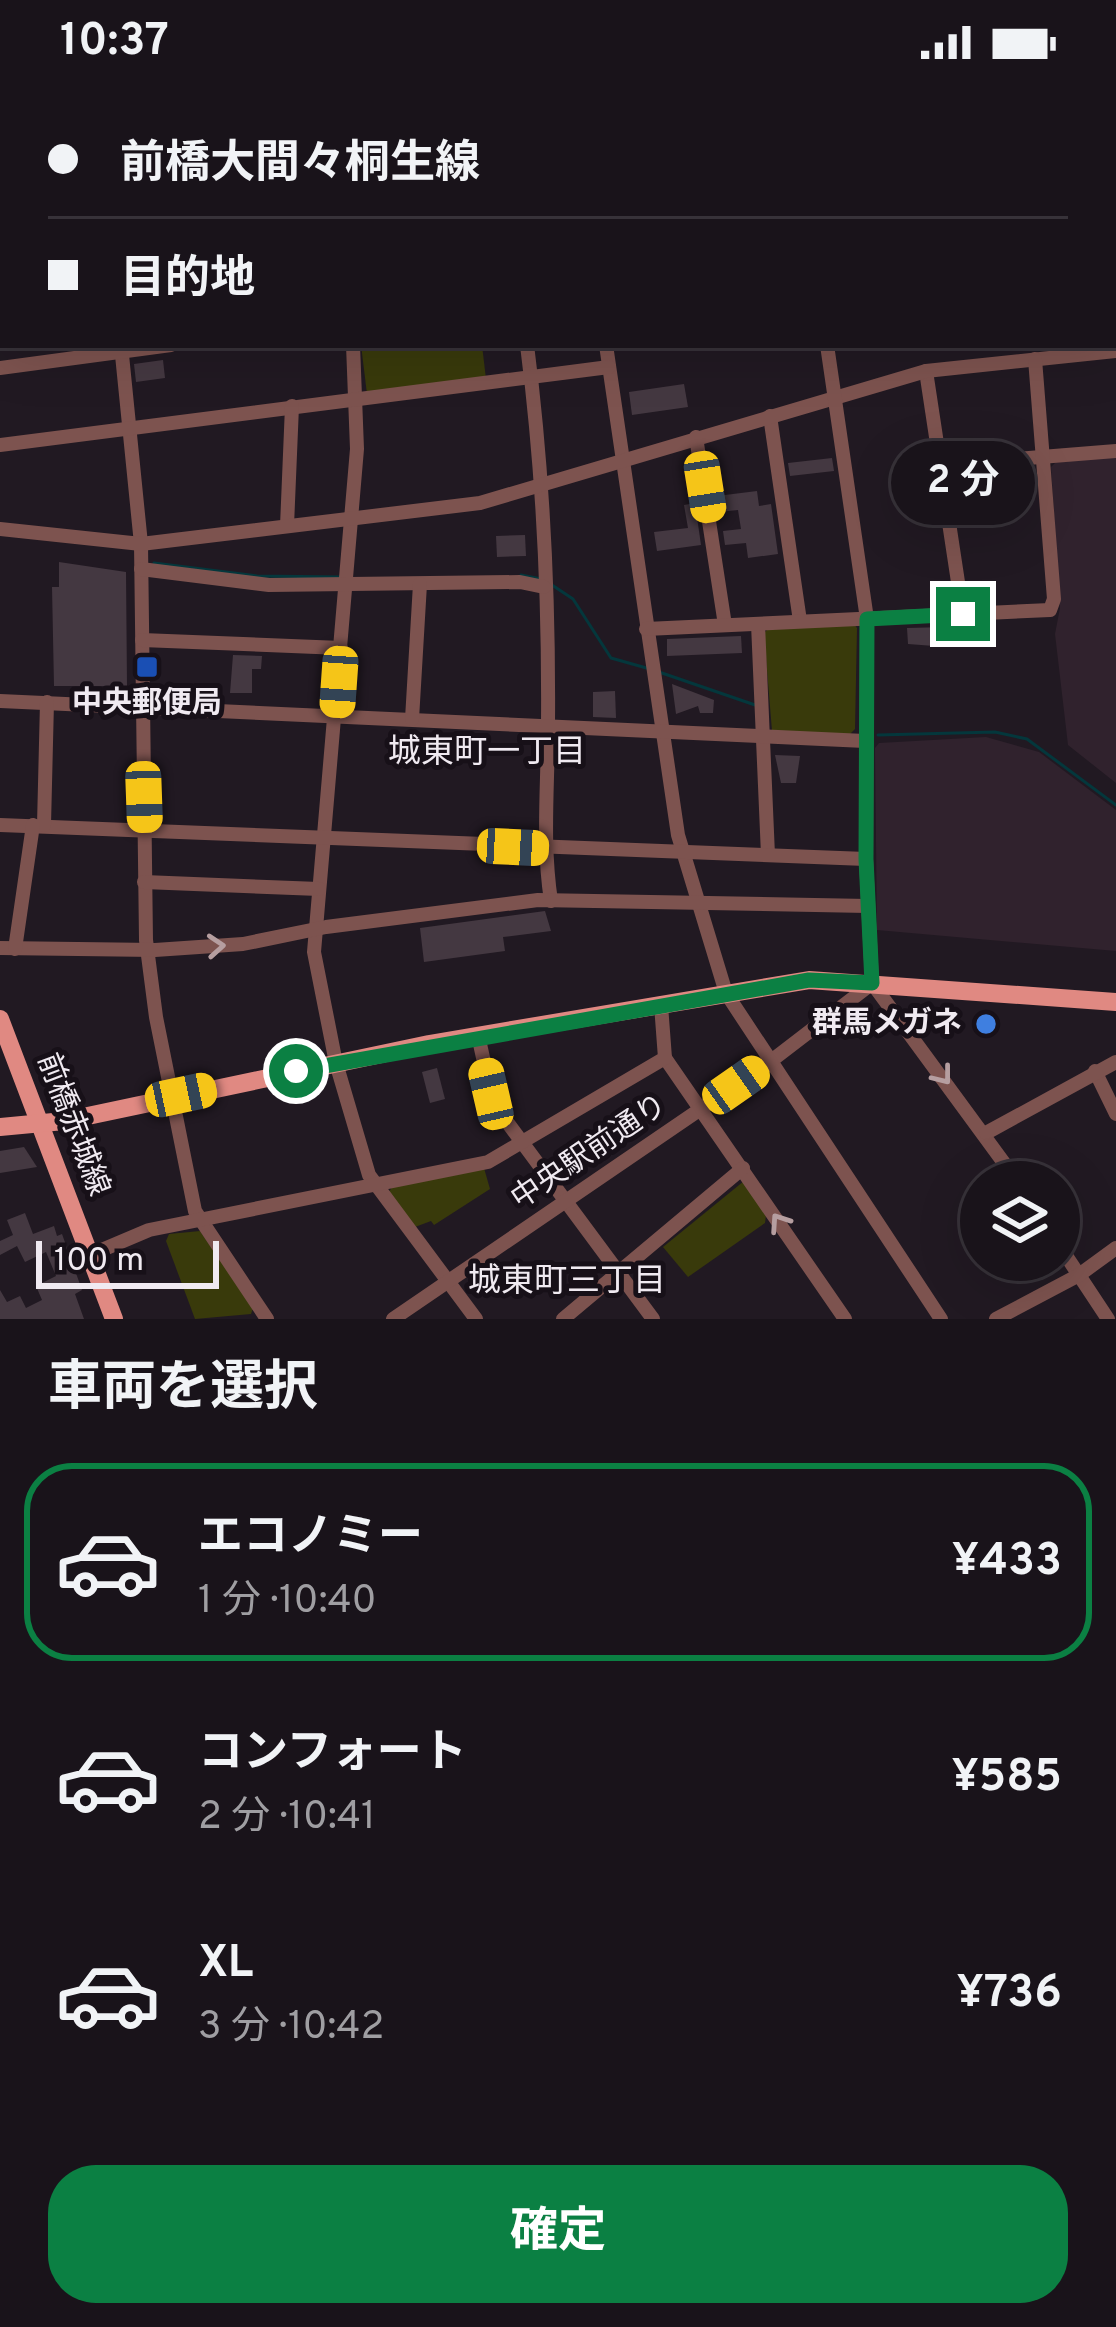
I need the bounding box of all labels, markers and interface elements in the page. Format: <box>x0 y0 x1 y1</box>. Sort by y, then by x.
text: 10:37 <box>60 14 169 71</box>
text: 前橋大間々桐生線 <box>120 137 480 194</box>
text: 目的地 <box>120 252 255 309</box>
callout: 2 分 <box>891 440 1035 524</box>
car <box>682 449 728 525</box>
text: 2 分 <box>927 458 999 507</box>
route end <box>936 587 990 641</box>
car <box>319 645 359 719</box>
marker: 中央郵便局 <box>134 654 160 680</box>
place label: 中央郵便局 <box>72 686 222 723</box>
district label: 城東町一丁目 <box>388 733 586 775</box>
car <box>125 760 163 834</box>
car <box>476 827 550 867</box>
one-way arrow <box>207 933 226 959</box>
place label: 群馬メガネ <box>812 1006 962 1043</box>
marker: 群馬メガネ <box>973 1011 999 1037</box>
route start <box>269 1044 323 1098</box>
street label: 前橋赤城線 <box>28 1048 116 1202</box>
car <box>696 1050 776 1120</box>
car <box>465 1055 517 1133</box>
one-way arrow <box>929 1062 950 1084</box>
car <box>142 1070 220 1120</box>
street label: 中央駅前通り <box>505 1087 675 1219</box>
map controls <box>960 1161 1080 1281</box>
button: layers <box>960 1161 1080 1281</box>
one-way arrow <box>771 1214 793 1236</box>
scale bar <box>36 1235 219 1288</box>
text: 100 m <box>54 1241 144 1283</box>
district label: 城東町三丁目 <box>468 1262 666 1304</box>
text: 車両を選択 <box>48 1356 318 1425</box>
icon: car <box>54 1508 162 1616</box>
text: エコノミー <box>198 1510 423 1567</box>
text: ¥433 <box>952 1534 1062 1591</box>
text: 1 分 · 10:40 <box>198 1578 377 1627</box>
icon: car <box>54 1724 162 1832</box>
text: コンフォート <box>198 1726 467 1783</box>
text: ¥585 <box>951 1750 1062 1807</box>
text: 2 分 · 10:41 <box>198 1794 376 1843</box>
text: XL <box>198 1936 253 1993</box>
icon: car <box>54 1940 162 2048</box>
text: ¥736 <box>957 1966 1062 2023</box>
text: 3 分 · 10:42 <box>198 2004 384 2053</box>
button: 確定 <box>48 2165 1068 2303</box>

